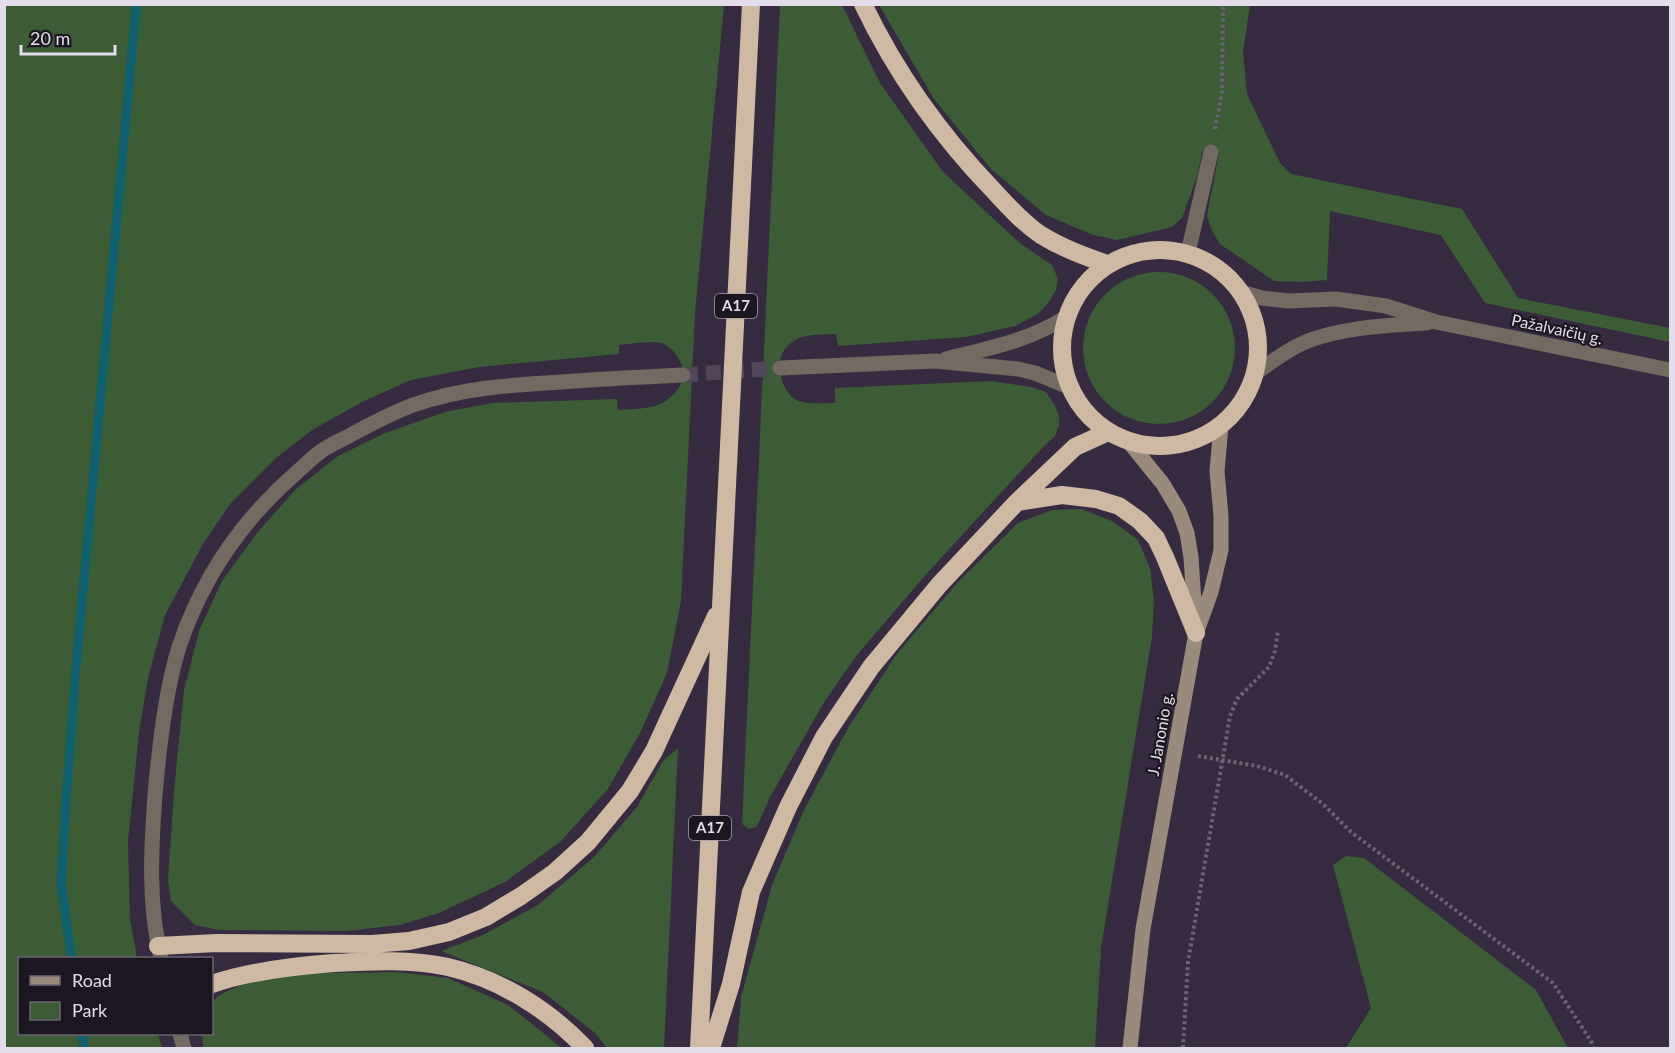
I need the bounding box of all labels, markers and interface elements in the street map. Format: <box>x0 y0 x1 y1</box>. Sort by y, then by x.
scale bar <box>21 18 116 56</box>
text: 20 m <box>30 27 70 49</box>
road number: A17 <box>715 294 757 318</box>
street label: Pažalvaičių g. <box>1510 310 1604 347</box>
street label: J. Janonio g. <box>1143 691 1176 777</box>
road number: A17 <box>689 816 731 840</box>
legend <box>18 957 213 1035</box>
text: Road <box>72 969 112 991</box>
text: Park <box>72 999 108 1021</box>

